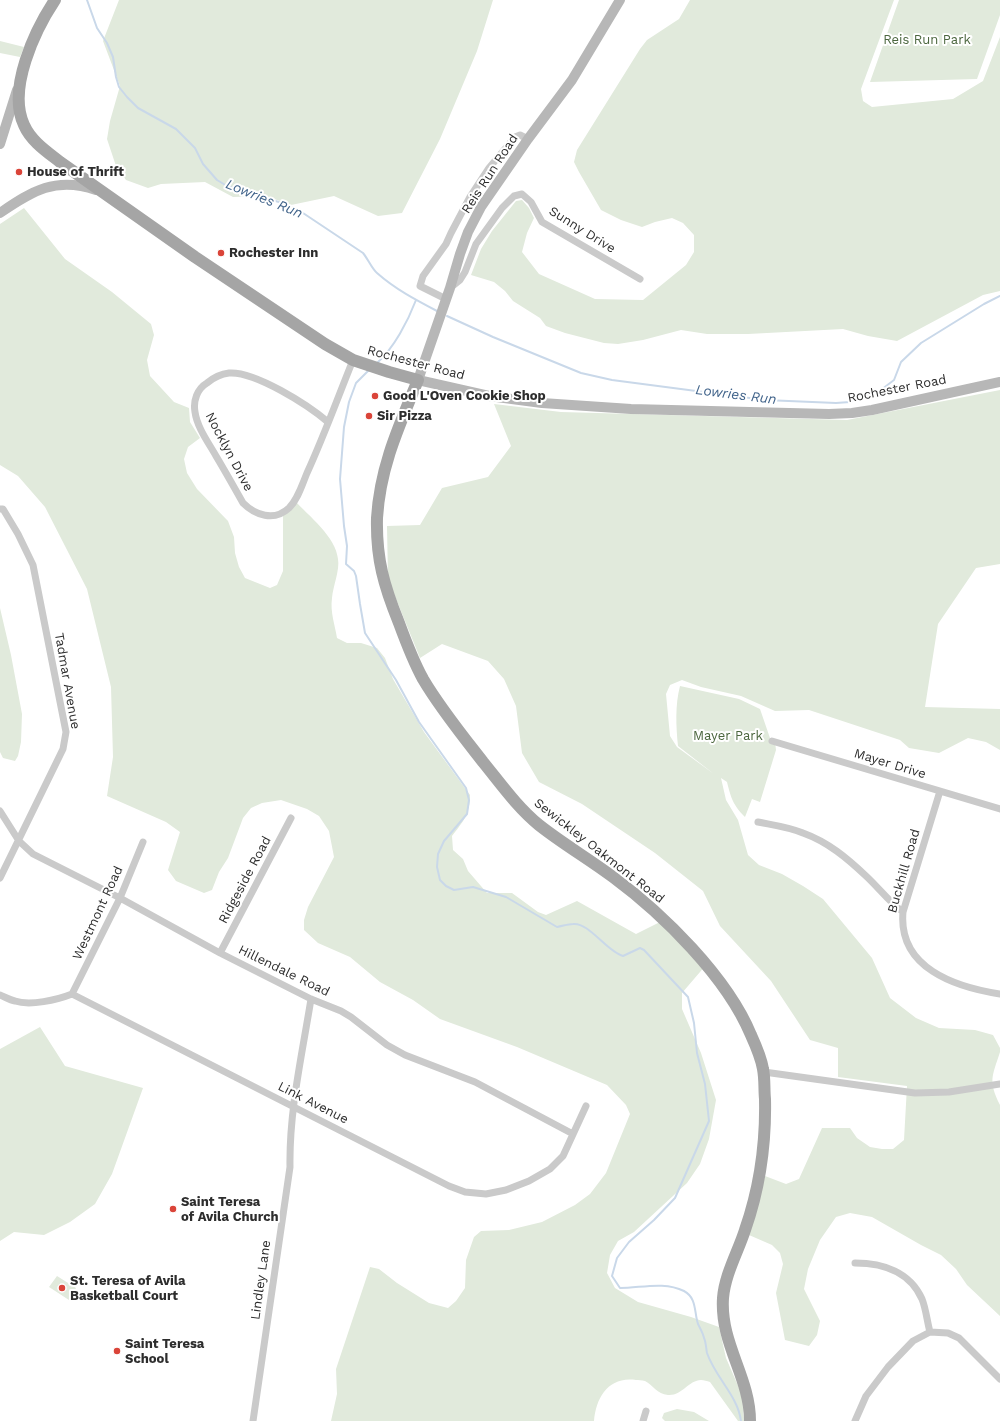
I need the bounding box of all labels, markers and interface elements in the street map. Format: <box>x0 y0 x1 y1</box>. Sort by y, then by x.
park label: Reis Run Park <box>883 32 971 48</box>
street label: Reis Run Road <box>459 131 521 217</box>
place label: House of Thrift <box>27 164 124 180</box>
marker: House of Thrift <box>14 167 24 177</box>
water label: Lowries Run <box>223 176 305 222</box>
street label: Sunny Drive <box>546 203 618 257</box>
place label: Rochester Inn <box>229 245 318 261</box>
marker: Rochester Inn <box>216 248 226 258</box>
street label: Rochester Road <box>366 342 466 384</box>
street label: Rochester Road <box>846 372 948 406</box>
water label: Lowries Run <box>695 382 777 408</box>
place label: Good L'Oven Cookie Shop <box>383 388 546 404</box>
marker: Good L'Oven Cookie Shop <box>370 391 380 401</box>
place label: Sir Pizza <box>377 408 432 424</box>
street label: Nocklyn Drive <box>202 410 256 494</box>
marker: Sir Pizza <box>364 411 374 421</box>
street label: Tadmar Avenue <box>51 632 83 730</box>
park label: Mayer Park <box>693 728 763 744</box>
street label: Mayer Drive <box>852 746 928 782</box>
street label: Sewickley Oakmont Road <box>531 795 667 907</box>
street label: Buckhill Road <box>885 827 923 915</box>
street label: Ridgeside Road <box>215 834 275 926</box>
street label: Westmont Road <box>69 864 127 962</box>
street label: Hillendale Road <box>236 942 332 1000</box>
street label: Link Avenue <box>275 1079 351 1127</box>
place label: Saint Teresa of Avila Church <box>181 1194 279 1225</box>
marker: Saint Teresa of Avila Church <box>168 1204 178 1214</box>
street label: Lindley Lane <box>248 1239 274 1321</box>
place label: St. Teresa of Avila Basketball Court <box>70 1273 186 1304</box>
marker: St. Teresa of Avila Basketball Court <box>57 1283 67 1293</box>
place label: Saint Teresa School <box>125 1336 204 1367</box>
marker: Saint Teresa School <box>112 1346 122 1356</box>

